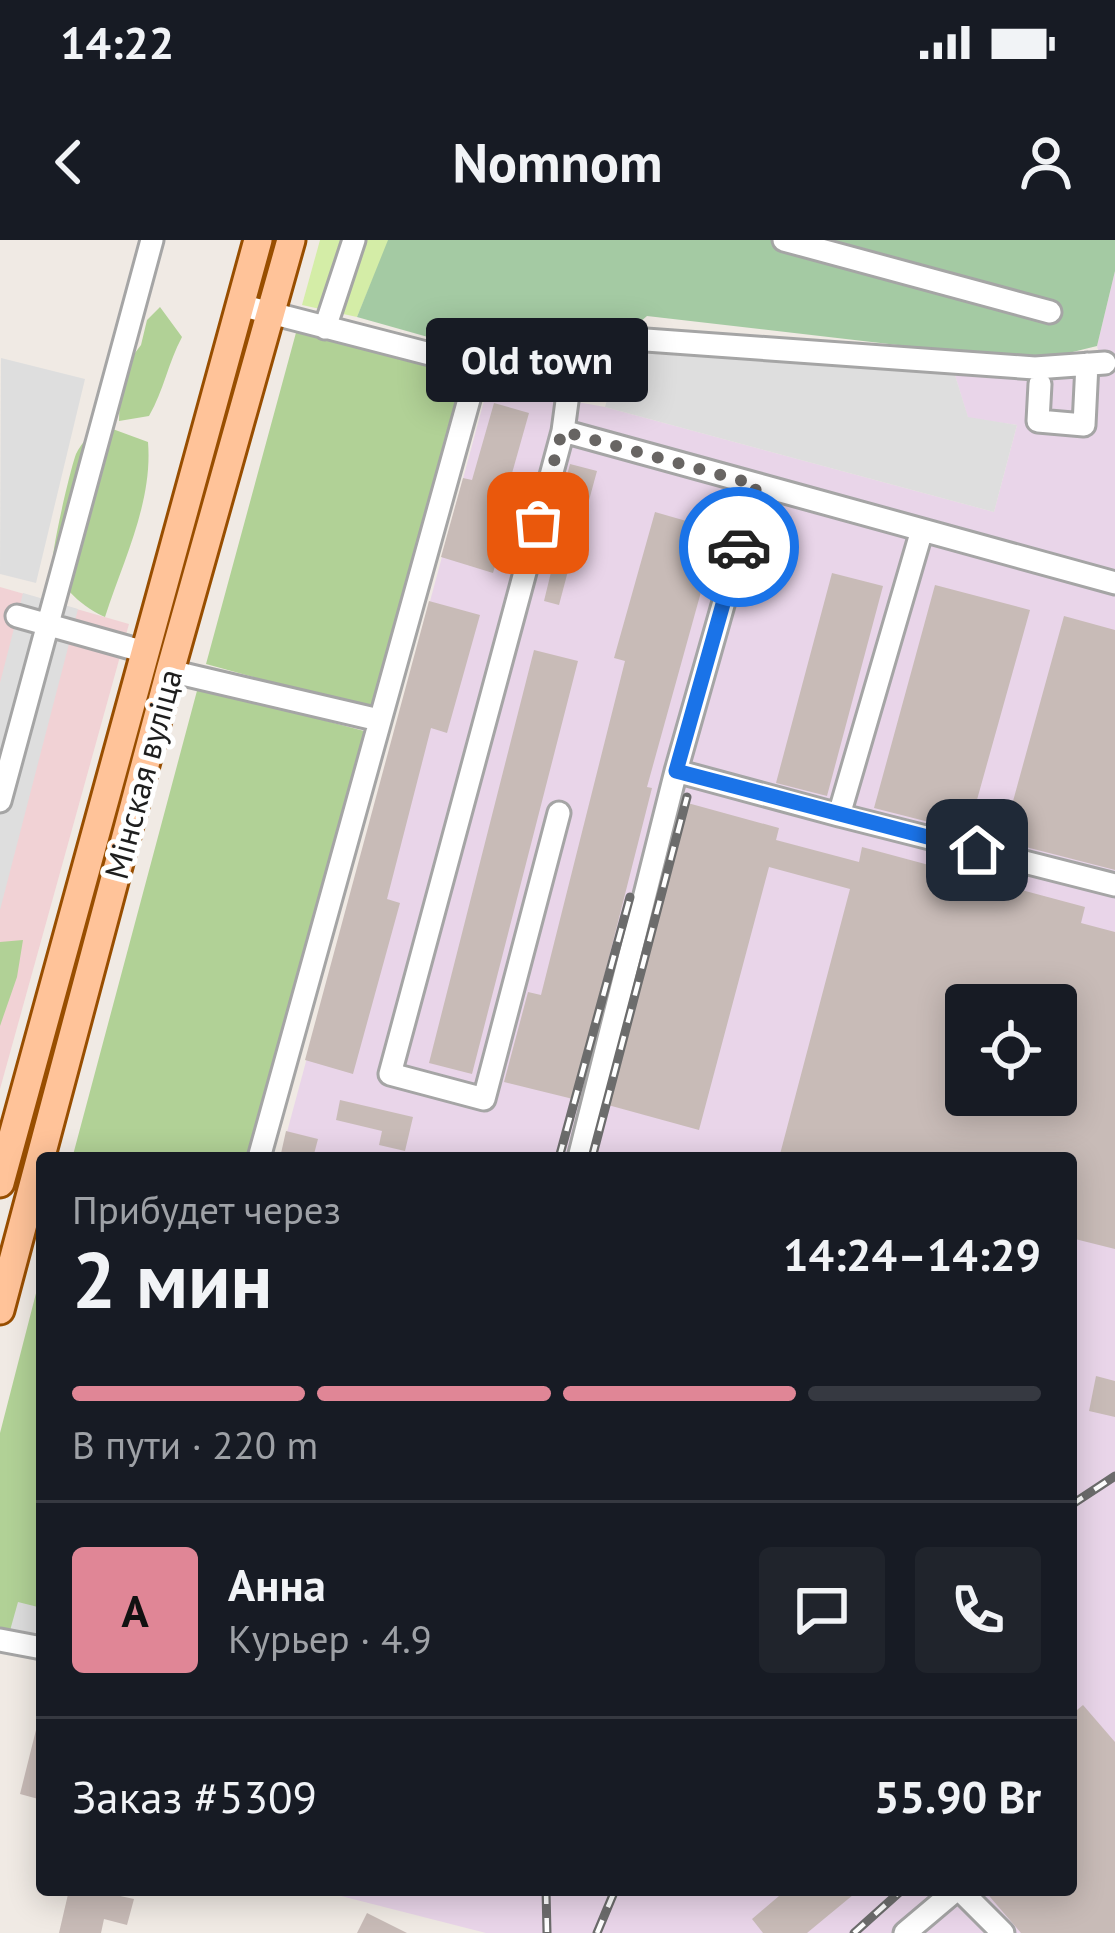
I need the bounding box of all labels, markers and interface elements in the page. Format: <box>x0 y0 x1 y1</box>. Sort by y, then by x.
text: 14:22 <box>60 13 174 71</box>
text: Nomnom <box>453 127 662 197</box>
icon: back <box>36 129 102 195</box>
icon: person <box>1013 129 1079 195</box>
callout: Old town <box>427 319 649 403</box>
text: Old town <box>461 334 613 385</box>
pin <box>487 472 589 574</box>
courier <box>679 487 799 607</box>
icon: bag <box>505 490 571 556</box>
icon: car <box>706 514 772 580</box>
street label: Мінская вуліца <box>94 664 191 884</box>
pin <box>926 799 1028 901</box>
icon: home <box>944 817 1010 883</box>
map controls <box>945 984 1077 1116</box>
button: locate <box>945 984 1077 1116</box>
text: Прибудет через <box>72 1184 341 1235</box>
text: 14:24–14:29 <box>783 1225 1041 1283</box>
text: 2 мин <box>72 1229 272 1330</box>
text: В пути · 220 m <box>72 1419 318 1470</box>
button: chat <box>759 1547 885 1673</box>
button: phone <box>915 1547 1041 1673</box>
text: Анна <box>228 1555 326 1613</box>
text: А <box>121 1581 149 1639</box>
text: Курьер · 4.9 <box>228 1613 432 1664</box>
text: Заказ #5309 <box>72 1767 317 1825</box>
text: 55.90 Br <box>874 1767 1041 1825</box>

